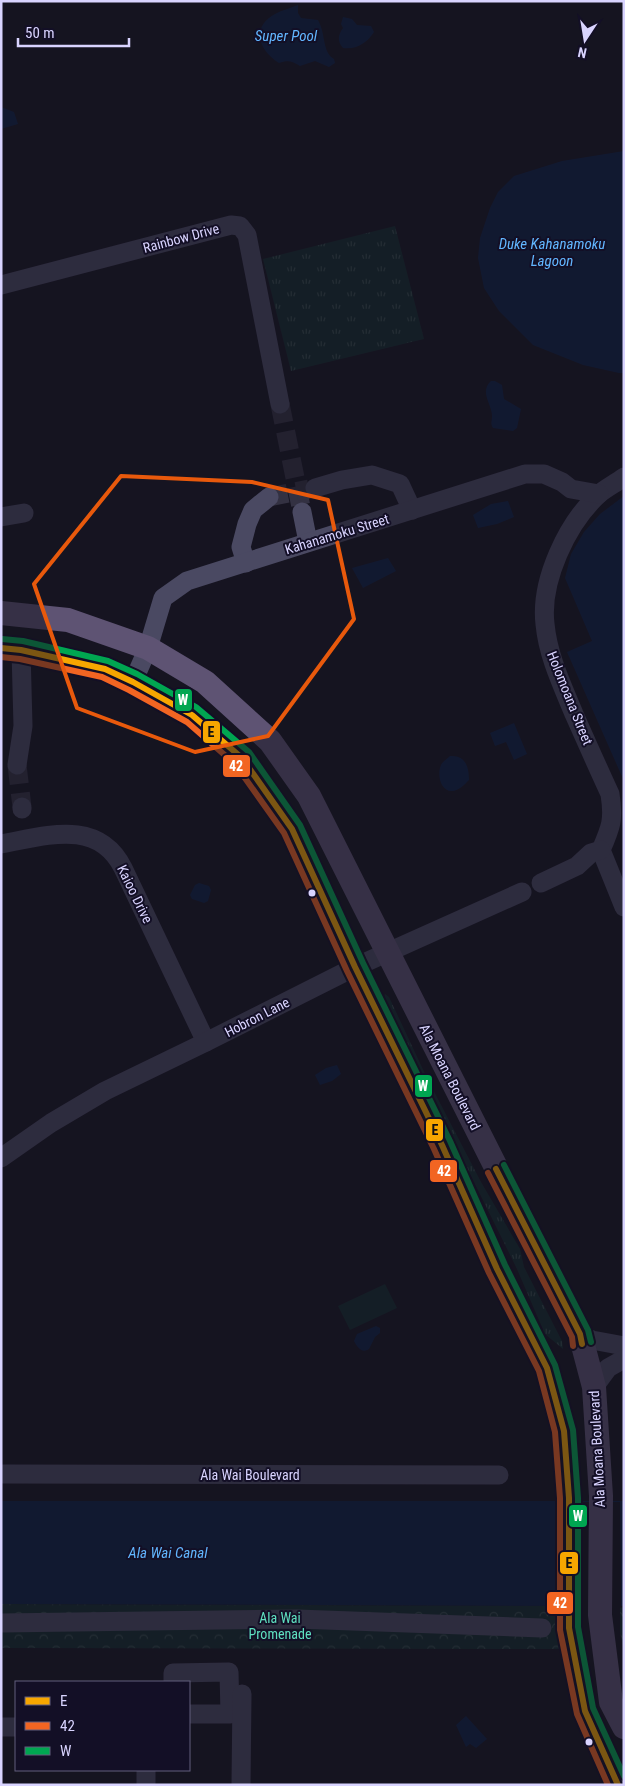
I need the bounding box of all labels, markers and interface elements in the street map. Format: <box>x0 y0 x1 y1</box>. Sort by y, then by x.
scale bar <box>18 15 129 47</box>
north arrow <box>560 15 610 65</box>
text: 50 m <box>25 24 55 42</box>
water label: Super Pool <box>255 27 318 45</box>
text: N <box>576 44 588 61</box>
street label: Rainbow Drive <box>141 220 221 256</box>
water label: Duke Kahanamoku Lagoon <box>499 235 605 270</box>
street label: Kahanamoku Street <box>283 511 391 557</box>
street label: Holomoana Street <box>544 649 596 747</box>
line badge: W <box>174 688 193 712</box>
text: W <box>178 692 189 708</box>
line badge: E <box>202 720 221 744</box>
text: E <box>208 724 215 740</box>
line badge: 42 <box>222 754 251 778</box>
text: 42 <box>229 758 243 774</box>
street label: Kaioo Drive <box>114 862 156 926</box>
unlabelled marker <box>307 888 317 898</box>
street label: Hobron Lane <box>222 994 292 1040</box>
street label: Ala Moana Boulevard <box>416 1021 484 1133</box>
line badge: W <box>414 1074 433 1098</box>
text: W <box>418 1078 429 1094</box>
line badge: E <box>425 1118 444 1142</box>
text: E <box>432 1122 439 1138</box>
line badge: 42 <box>429 1159 458 1183</box>
text: 42 <box>437 1163 451 1179</box>
street label: Ala Moana Boulevard <box>586 1390 608 1508</box>
street label: Ala Wai Boulevard <box>200 1467 300 1483</box>
line badge: W <box>568 1504 588 1528</box>
text: W <box>573 1508 584 1524</box>
water label: Ala Wai Canal <box>127 1544 208 1562</box>
line badge: E <box>559 1551 579 1575</box>
text: E <box>566 1555 573 1571</box>
line badge: 42 <box>546 1591 574 1615</box>
text: 42 <box>553 1595 567 1611</box>
park label: Ala Wai Promenade <box>248 1610 312 1642</box>
legend <box>15 1681 190 1771</box>
text: E <box>60 1692 67 1710</box>
text: 42 <box>60 1717 75 1735</box>
unlabelled marker <box>584 1737 594 1747</box>
text: W <box>60 1742 72 1760</box>

